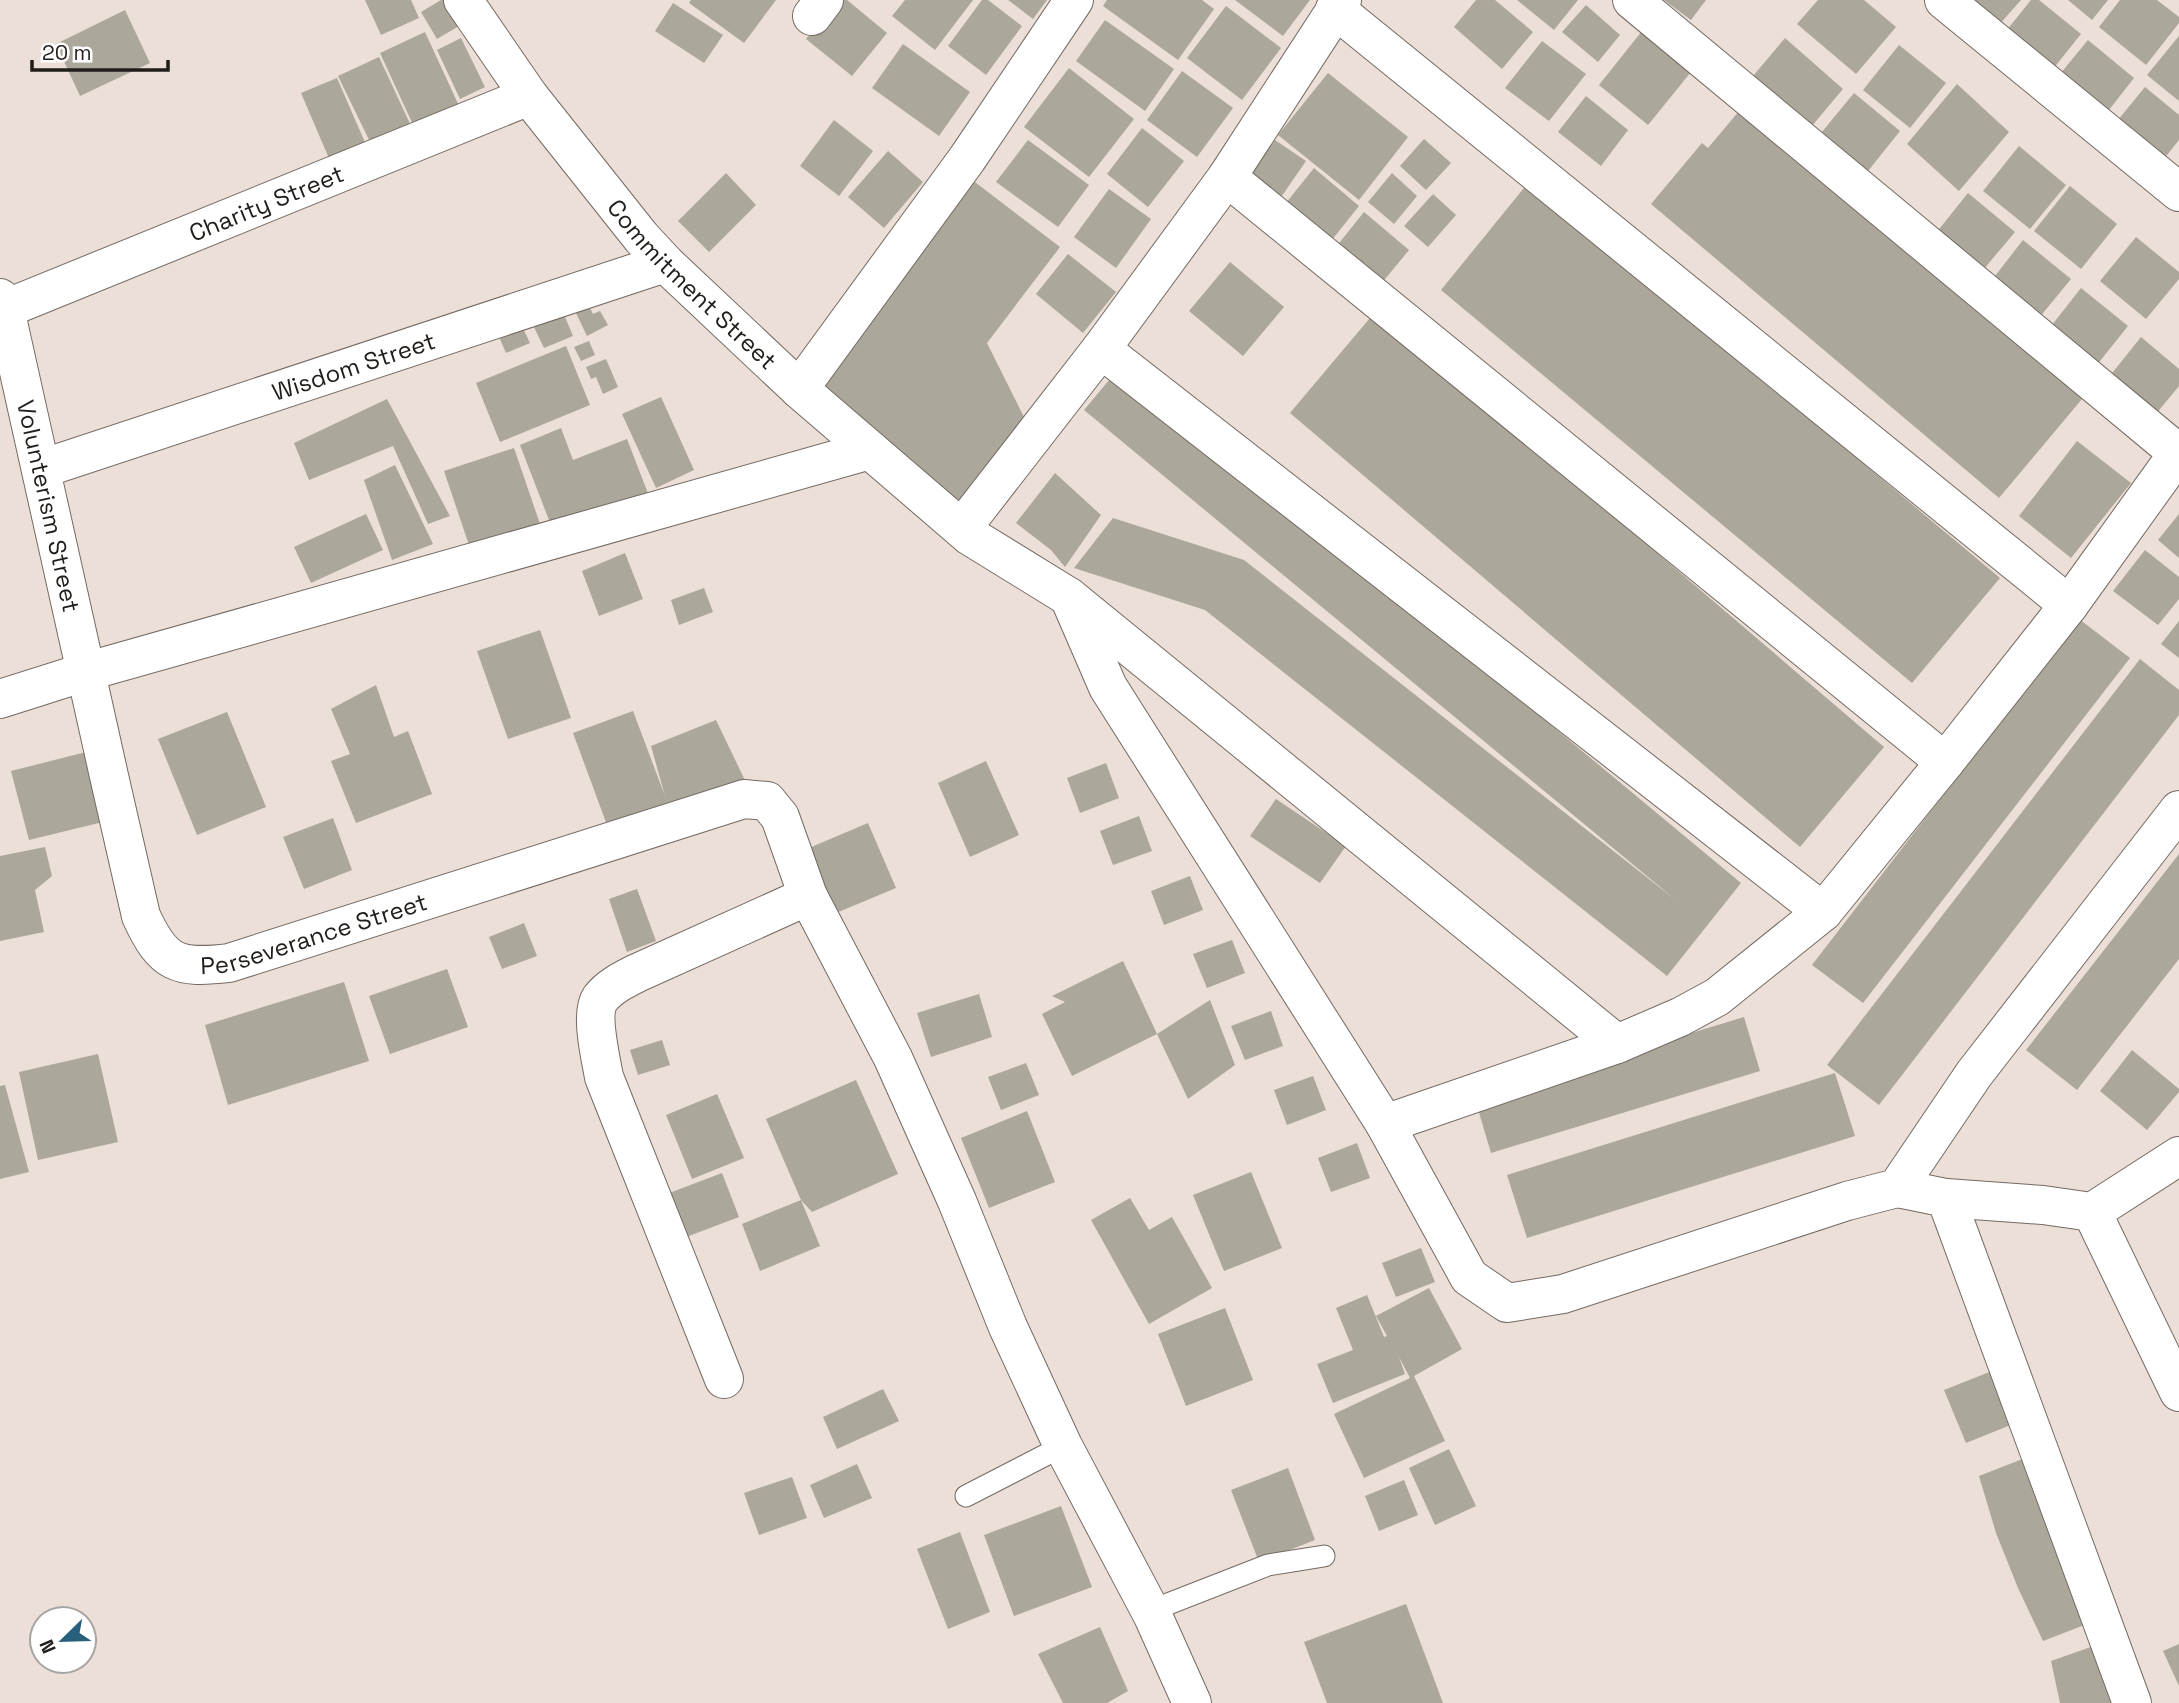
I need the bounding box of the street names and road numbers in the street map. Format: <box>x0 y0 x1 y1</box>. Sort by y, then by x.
street label: Charity Street <box>184 158 348 248</box>
street label: Commitment Street <box>601 192 784 376</box>
street label: Wisdom Street <box>268 324 439 407</box>
street label: Volunterism Street <box>10 397 88 615</box>
street label: Perseverance Street <box>200 885 431 981</box>

